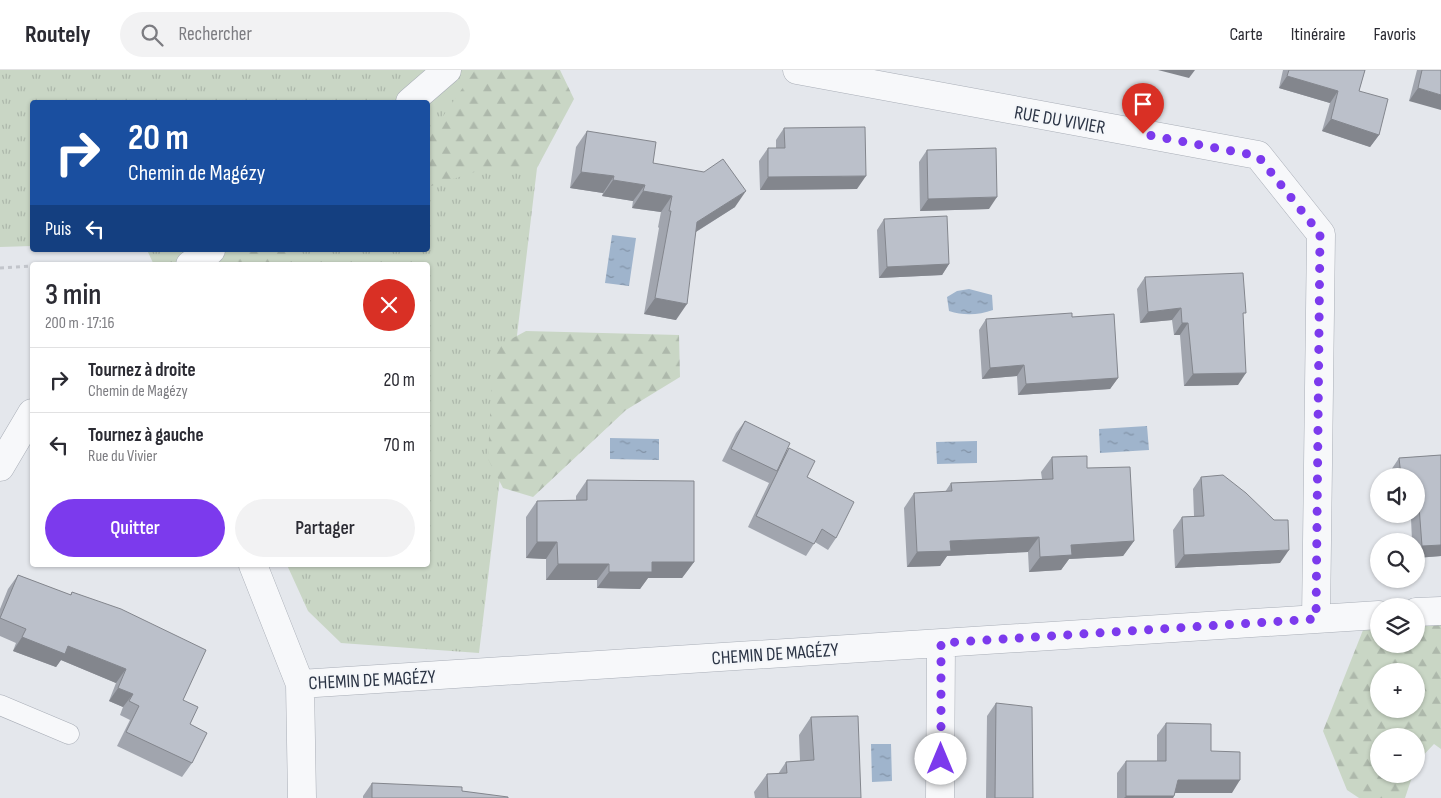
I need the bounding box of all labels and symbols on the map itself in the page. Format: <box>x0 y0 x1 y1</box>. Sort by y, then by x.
pin <box>1122 83 1164 134</box>
street label: RUE DU VIVIER <box>1012 101 1107 140</box>
street label: CHEMIN DE MAGÉZY <box>711 639 839 670</box>
street label: CHEMIN DE MAGÉZY <box>308 666 436 695</box>
position arrow <box>914 732 966 784</box>

